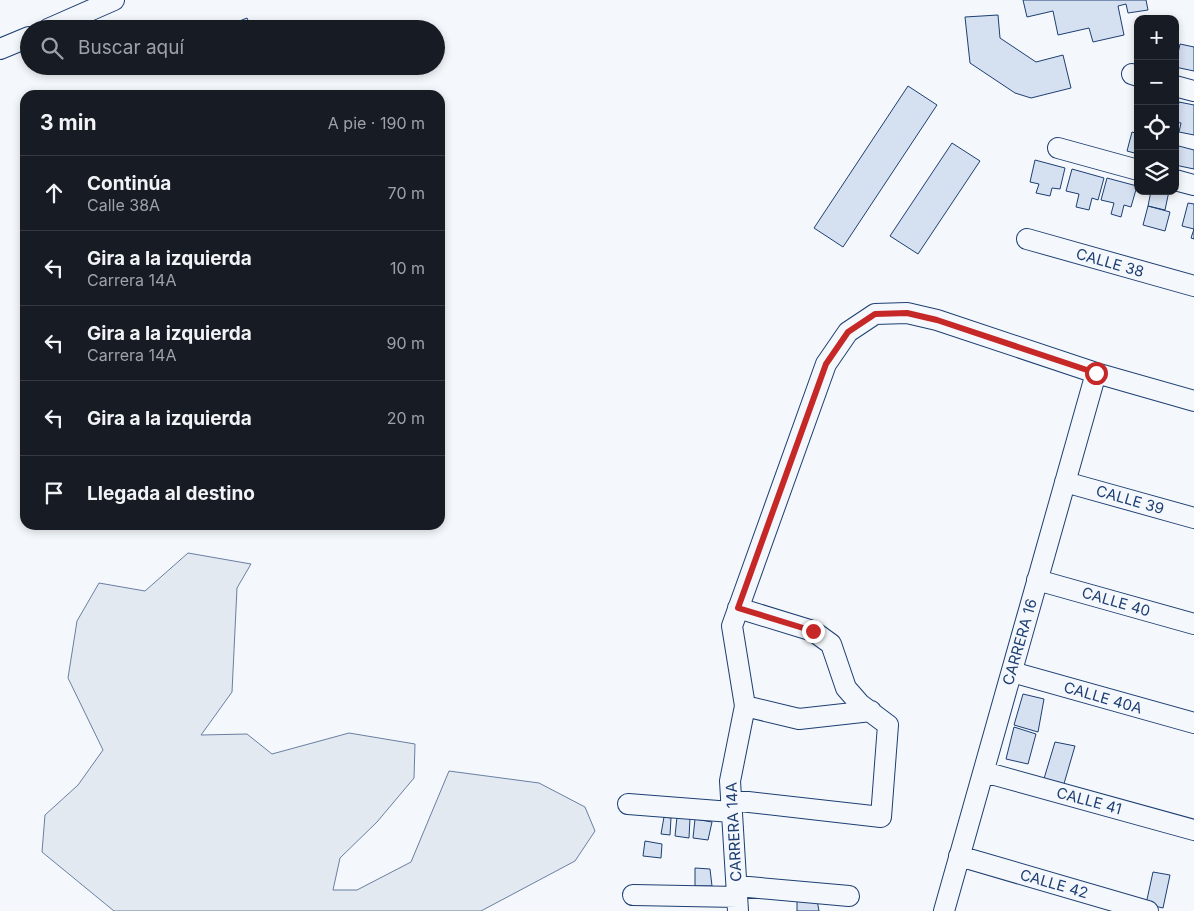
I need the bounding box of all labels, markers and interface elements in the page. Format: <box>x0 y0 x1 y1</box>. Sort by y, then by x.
map controls <box>1134 15 1179 195</box>
button: + <box>1134 15 1179 60</box>
search box <box>20 20 445 75</box>
icon: search <box>38 34 66 62</box>
text: Buscar aquí <box>78 36 184 59</box>
button: − <box>1134 60 1179 105</box>
button: locate <box>1134 105 1179 150</box>
text: 3 min <box>40 110 96 135</box>
text: A pie · 190 m <box>328 113 425 133</box>
button: layers <box>1134 150 1179 195</box>
text: Continúa <box>87 172 171 195</box>
icon: ahead <box>40 179 68 207</box>
text: 70 m <box>388 183 425 203</box>
text: Calle 38A <box>87 195 160 215</box>
street label: CALLE 38 <box>1074 244 1146 281</box>
text: Gira a la izquierda <box>87 247 252 270</box>
icon: left <box>40 254 68 282</box>
text: 10 m <box>390 258 425 278</box>
text: Carrera 14A <box>87 270 176 290</box>
text: Gira a la izquierda <box>87 322 252 345</box>
icon: left <box>40 329 68 357</box>
text: 90 m <box>386 333 425 353</box>
text: Carrera 14A <box>87 345 176 365</box>
route start <box>1085 362 1108 385</box>
icon: left <box>40 404 68 432</box>
text: Gira a la izquierda <box>87 407 252 430</box>
text: 20 m <box>387 408 425 428</box>
icon: arrive <box>40 479 68 507</box>
street label: CALLE 39 <box>1094 481 1166 518</box>
text: Llegada al destino <box>87 482 255 505</box>
street label: CALLE 40 <box>1080 583 1153 620</box>
street label: CARRERA 16 <box>998 596 1041 687</box>
route end <box>802 620 825 643</box>
street label: CALLE 40A <box>1062 677 1145 718</box>
street label: CARRERA 14A <box>721 782 746 882</box>
street label: CALLE 41 <box>1054 783 1124 818</box>
street label: CALLE 42 <box>1018 865 1090 902</box>

